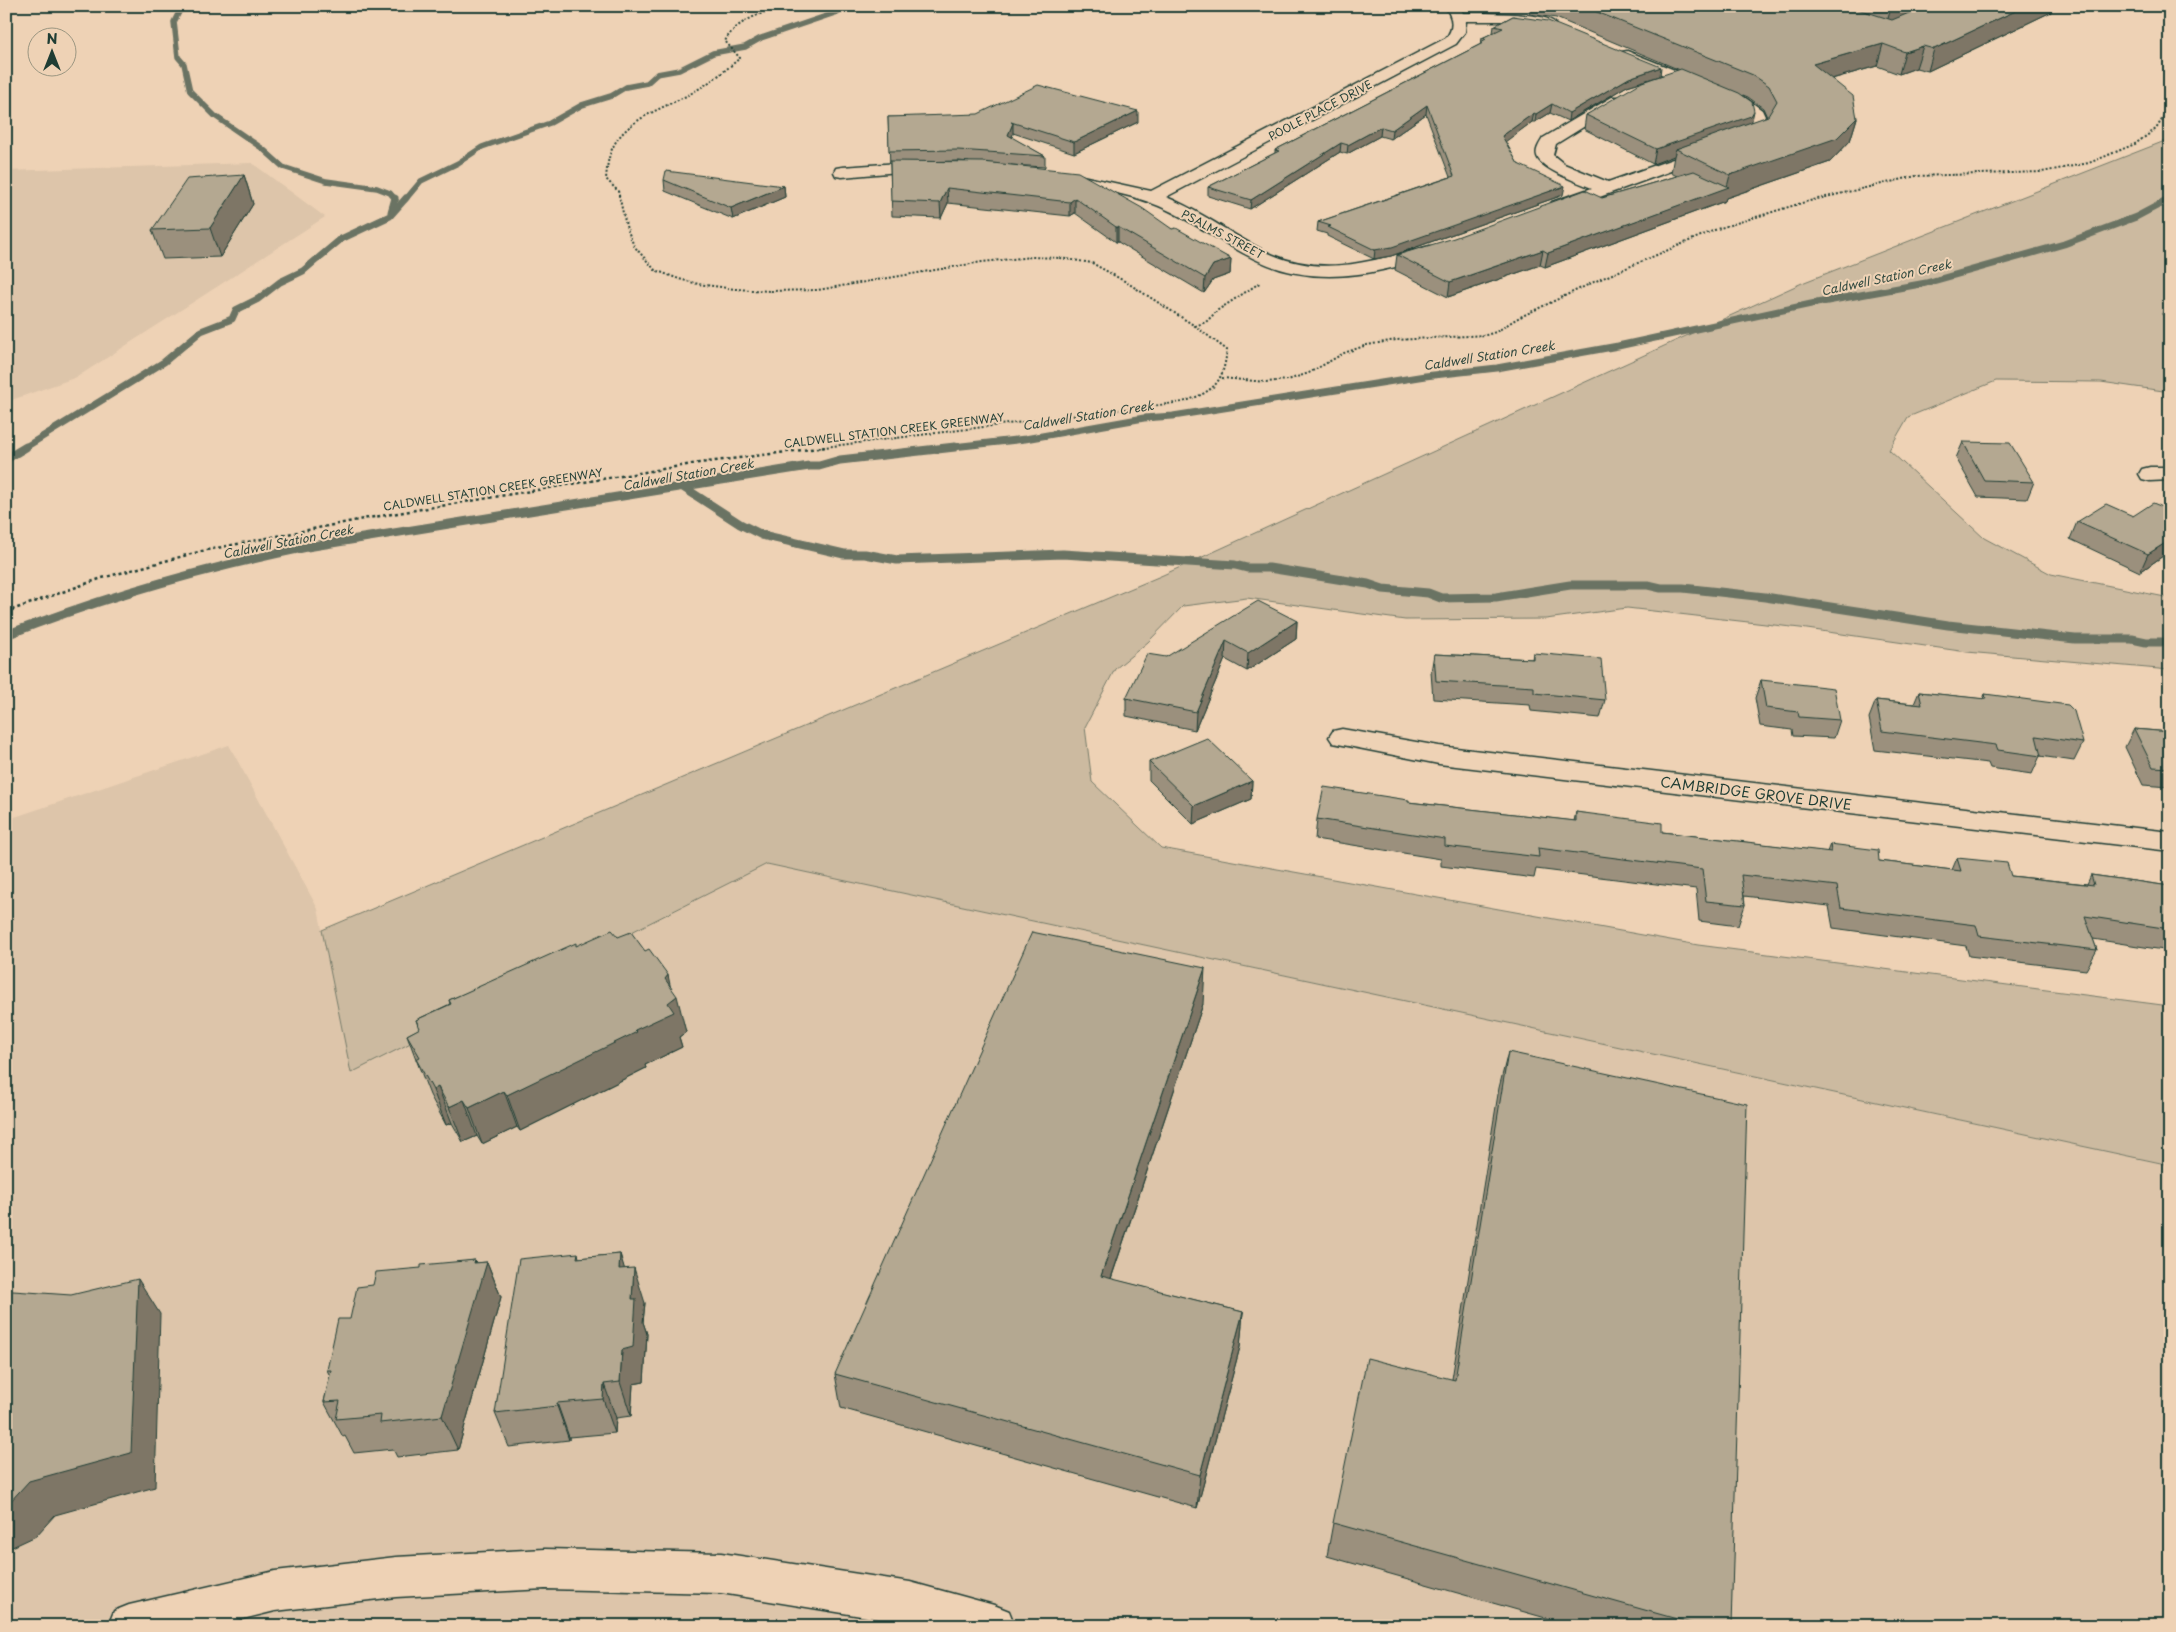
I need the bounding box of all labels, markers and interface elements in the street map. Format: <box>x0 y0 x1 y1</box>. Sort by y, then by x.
north arrow <box>28 28 78 78</box>
text: N <box>46 28 58 49</box>
street label: POOLE PLACE DRIVE <box>1265 75 1375 145</box>
street label: PSALMS STREET <box>1179 205 1268 263</box>
water label: Caldwell Station Creek <box>1819 254 1953 300</box>
water label: Caldwell Station Creek <box>1422 336 1557 374</box>
water label: Caldwell Station Creek <box>1021 396 1156 434</box>
street label: CALDWELL STATION CREEK GREENWAY <box>783 408 1005 452</box>
water label: Caldwell Station Creek <box>621 454 756 494</box>
street label: CALDWELL STATION CREEK GREENWAY <box>382 463 604 515</box>
water label: Caldwell Station Creek <box>221 519 355 562</box>
street label: CAMBRIDGE GROVE DRIVE <box>1659 771 1853 815</box>

